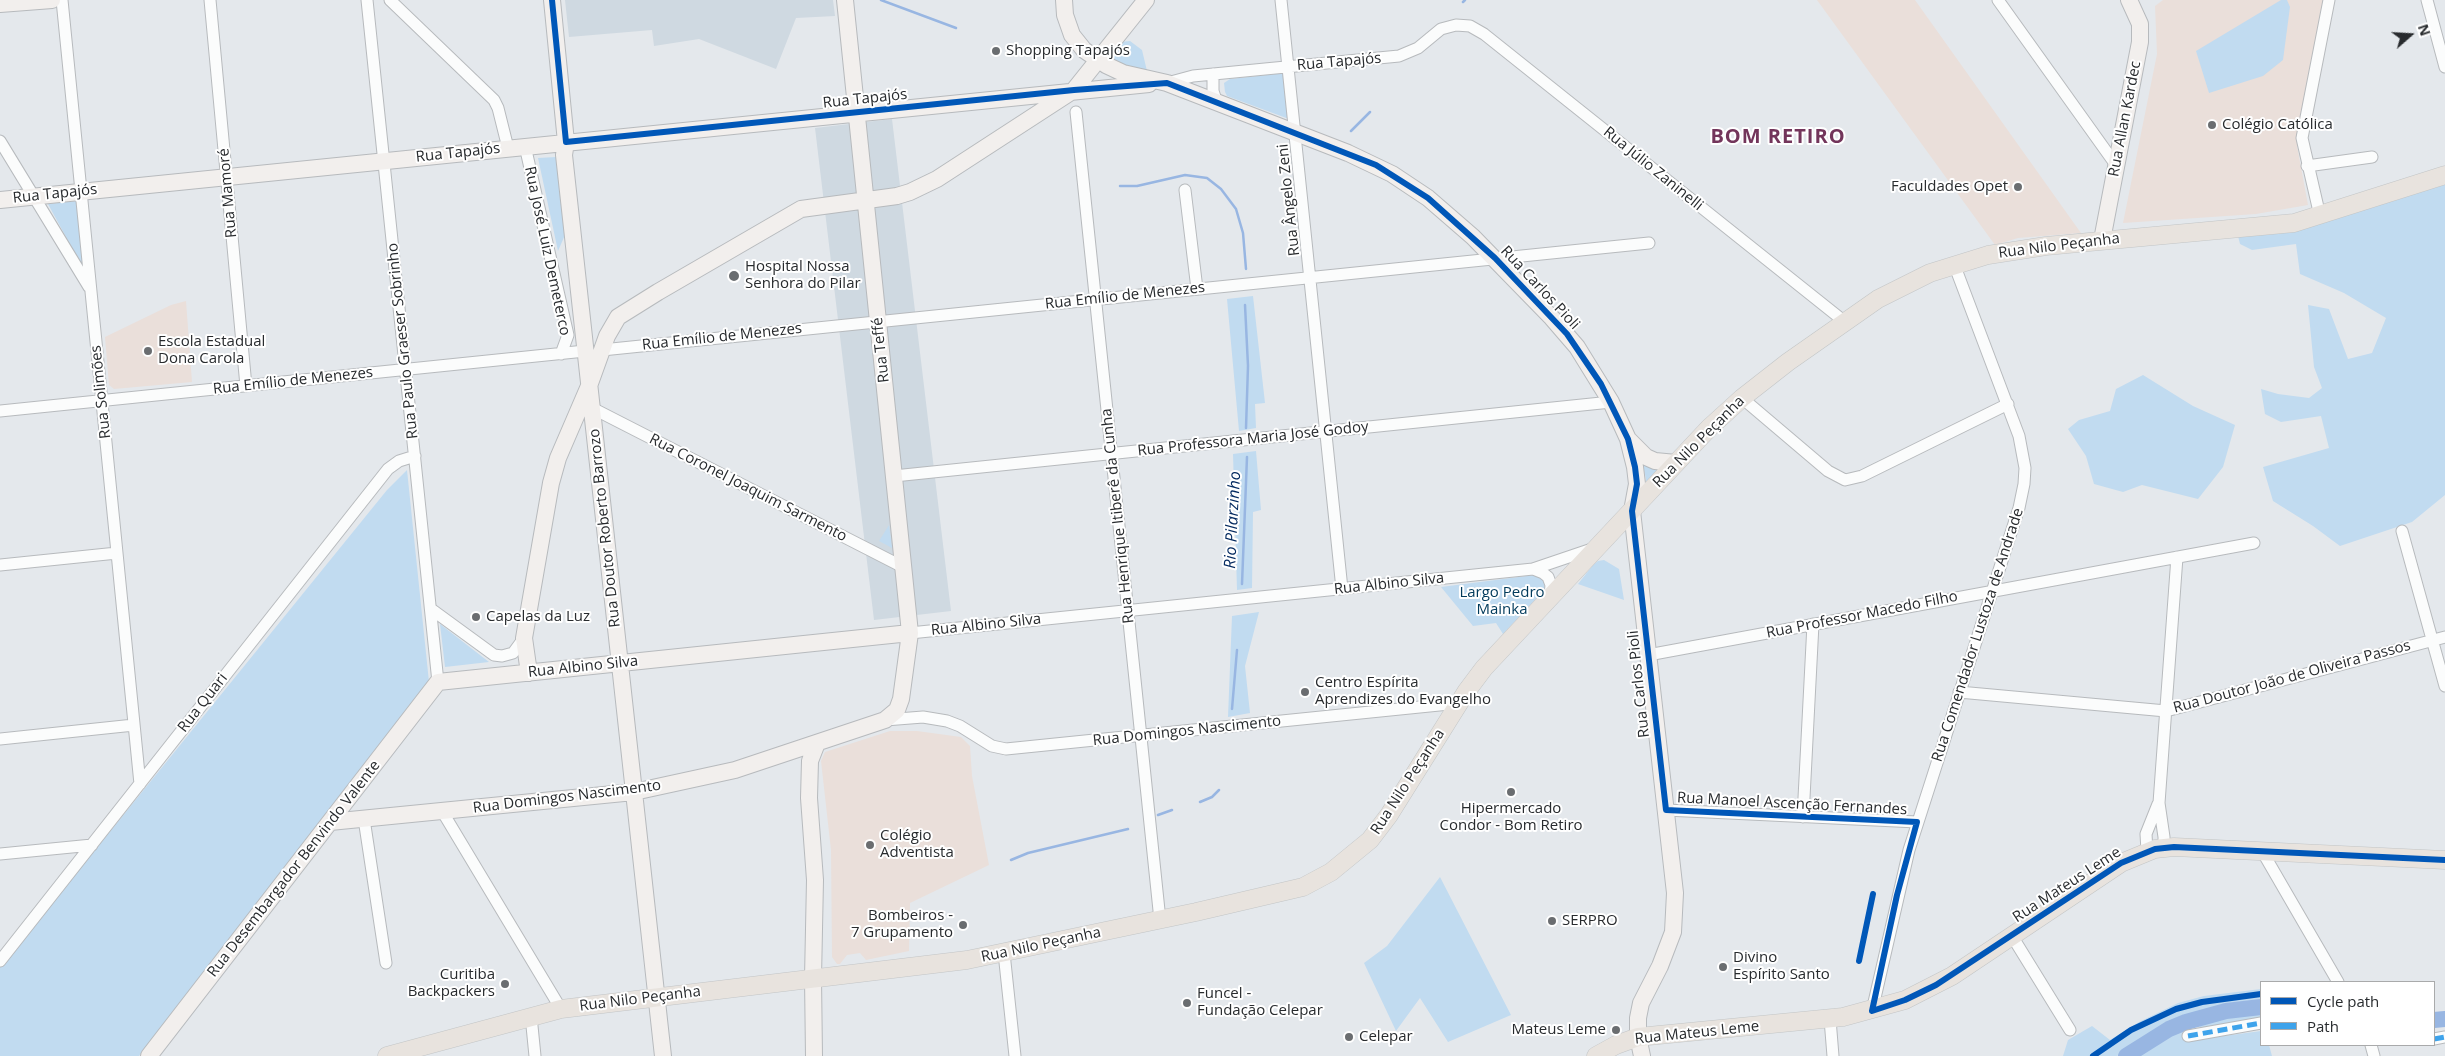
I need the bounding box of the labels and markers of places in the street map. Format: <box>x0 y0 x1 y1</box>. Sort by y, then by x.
place label: Shopping Tapajós <box>1006 42 1130 60</box>
marker: Shopping Tapajós <box>990 45 1002 57</box>
place label: Colégio Católica <box>2222 116 2333 134</box>
marker: Colégio Católica <box>2206 119 2218 131</box>
place label: Faculdades Opet <box>1891 178 2008 196</box>
marker: Faculdades Opet <box>2012 181 2024 193</box>
place label: Hospital Nossa Senhora do Pilar <box>745 258 861 293</box>
marker: Hospital Nossa Senhora do Pilar <box>727 269 741 283</box>
place label: Escola Estadual Dona Carola <box>158 333 265 368</box>
marker: Escola Estadual Dona Carola <box>142 345 154 357</box>
place label: Capelas da Luz <box>486 608 590 626</box>
marker: Capelas da Luz <box>470 611 482 623</box>
place label: Centro Espírita Aprendizes do Evangelho <box>1315 674 1491 709</box>
marker: Centro Espírita Aprendizes do Evangelho <box>1299 686 1311 698</box>
marker: Hipermercado Condor - Bom Retiro <box>1505 786 1517 798</box>
place label: Hipermercado Condor - Bom Retiro <box>1439 800 1583 835</box>
place label: Colégio Adventista <box>880 827 954 862</box>
marker: Colégio Adventista <box>864 839 876 851</box>
place label: Bombeiros - 7 Grupamento <box>851 907 953 942</box>
place label: SERPRO <box>1562 912 1618 930</box>
marker: SERPRO <box>1546 915 1558 927</box>
marker: Bombeiros - 7 Grupamento <box>957 919 969 931</box>
place label: Divino Espírito Santo <box>1733 949 1830 984</box>
marker: Divino Espírito Santo <box>1717 961 1729 973</box>
place label: Curitiba Backpackers <box>408 966 495 1001</box>
marker: Curitiba Backpackers <box>499 978 511 990</box>
place label: Funcel - Fundação Celepar <box>1197 985 1323 1020</box>
marker: Funcel - Fundação Celepar <box>1181 997 1193 1009</box>
place label: Mateus Leme <box>1512 1021 1606 1039</box>
marker: Mateus Leme <box>1610 1024 1622 1036</box>
place label: Celepar <box>1359 1028 1413 1046</box>
marker: Celepar <box>1343 1031 1355 1043</box>

